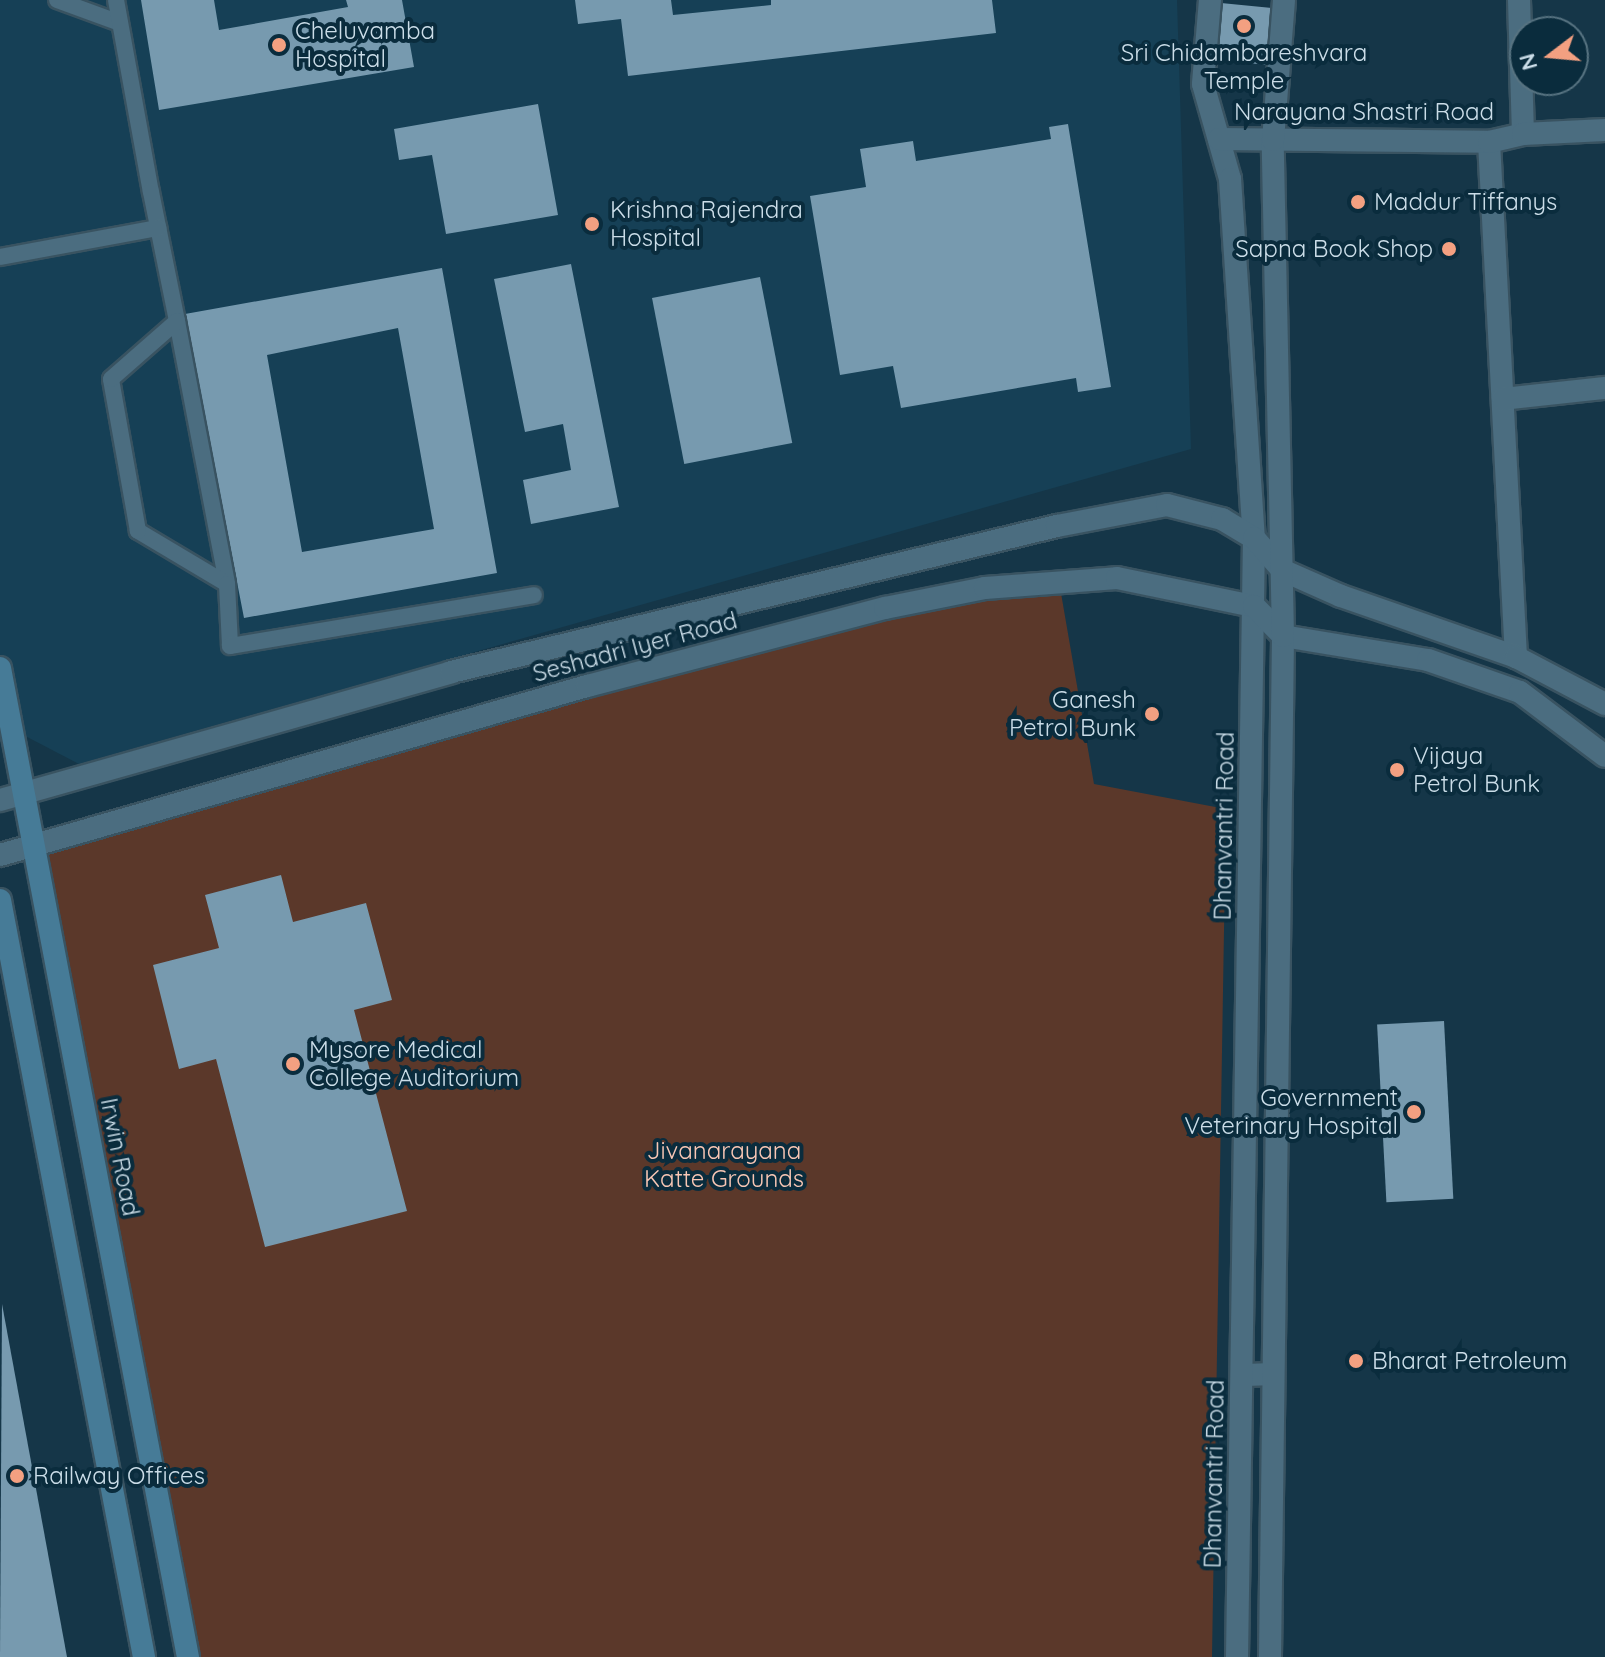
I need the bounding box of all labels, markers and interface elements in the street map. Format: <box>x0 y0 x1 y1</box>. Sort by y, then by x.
north arrow <box>1509 16 1589 96</box>
place label: Cheluvamba Hospital <box>295 17 435 73</box>
marker: Sri Chidambareshvara Temple <box>1235 17 1253 35</box>
marker: Cheluvamba Hospital <box>270 36 288 54</box>
place label: Sri Chidambareshvara Temple <box>1121 39 1367 95</box>
text: N <box>1512 50 1544 74</box>
street label: Narayana Shastri Road <box>1234 98 1494 126</box>
place label: Maddur Tiffanys <box>1374 188 1557 216</box>
marker: Maddur Tiffanys <box>1349 193 1367 211</box>
place label: Krishna Rajendra Hospital <box>610 196 803 252</box>
marker: Krishna Rajendra Hospital <box>581 213 603 235</box>
place label: Sapna Book Shop <box>1235 235 1433 263</box>
marker: Sapna Book Shop <box>1440 240 1458 258</box>
street label: Seshadri Iyer Road <box>530 606 740 688</box>
place label: Ganesh Petrol Bunk <box>1009 686 1136 742</box>
marker: Ganesh Petrol Bunk <box>1143 705 1161 723</box>
street label: Dhanvantri Road <box>1208 731 1240 921</box>
place label: Vijaya Petrol Bunk <box>1413 742 1540 798</box>
marker: Vijaya Petrol Bunk <box>1388 761 1406 779</box>
place label: Mysore Medical College Auditorium <box>309 1036 519 1092</box>
marker: Mysore Medical College Auditorium <box>284 1055 302 1073</box>
place label: Government Veterinary Hospital <box>1184 1084 1398 1140</box>
street label: Irwin Road <box>94 1096 146 1218</box>
marker: Government Veterinary Hospital <box>1405 1103 1423 1121</box>
park label: Jivanarayana Katte Grounds <box>644 1137 804 1193</box>
place label: Bharat Petroleum <box>1372 1347 1567 1375</box>
marker: Bharat Petroleum <box>1347 1352 1365 1370</box>
street label: Dhanvantri Road <box>1198 1379 1230 1569</box>
place label: Railway Offices <box>33 1462 205 1490</box>
marker: Railway Offices <box>8 1467 26 1485</box>

